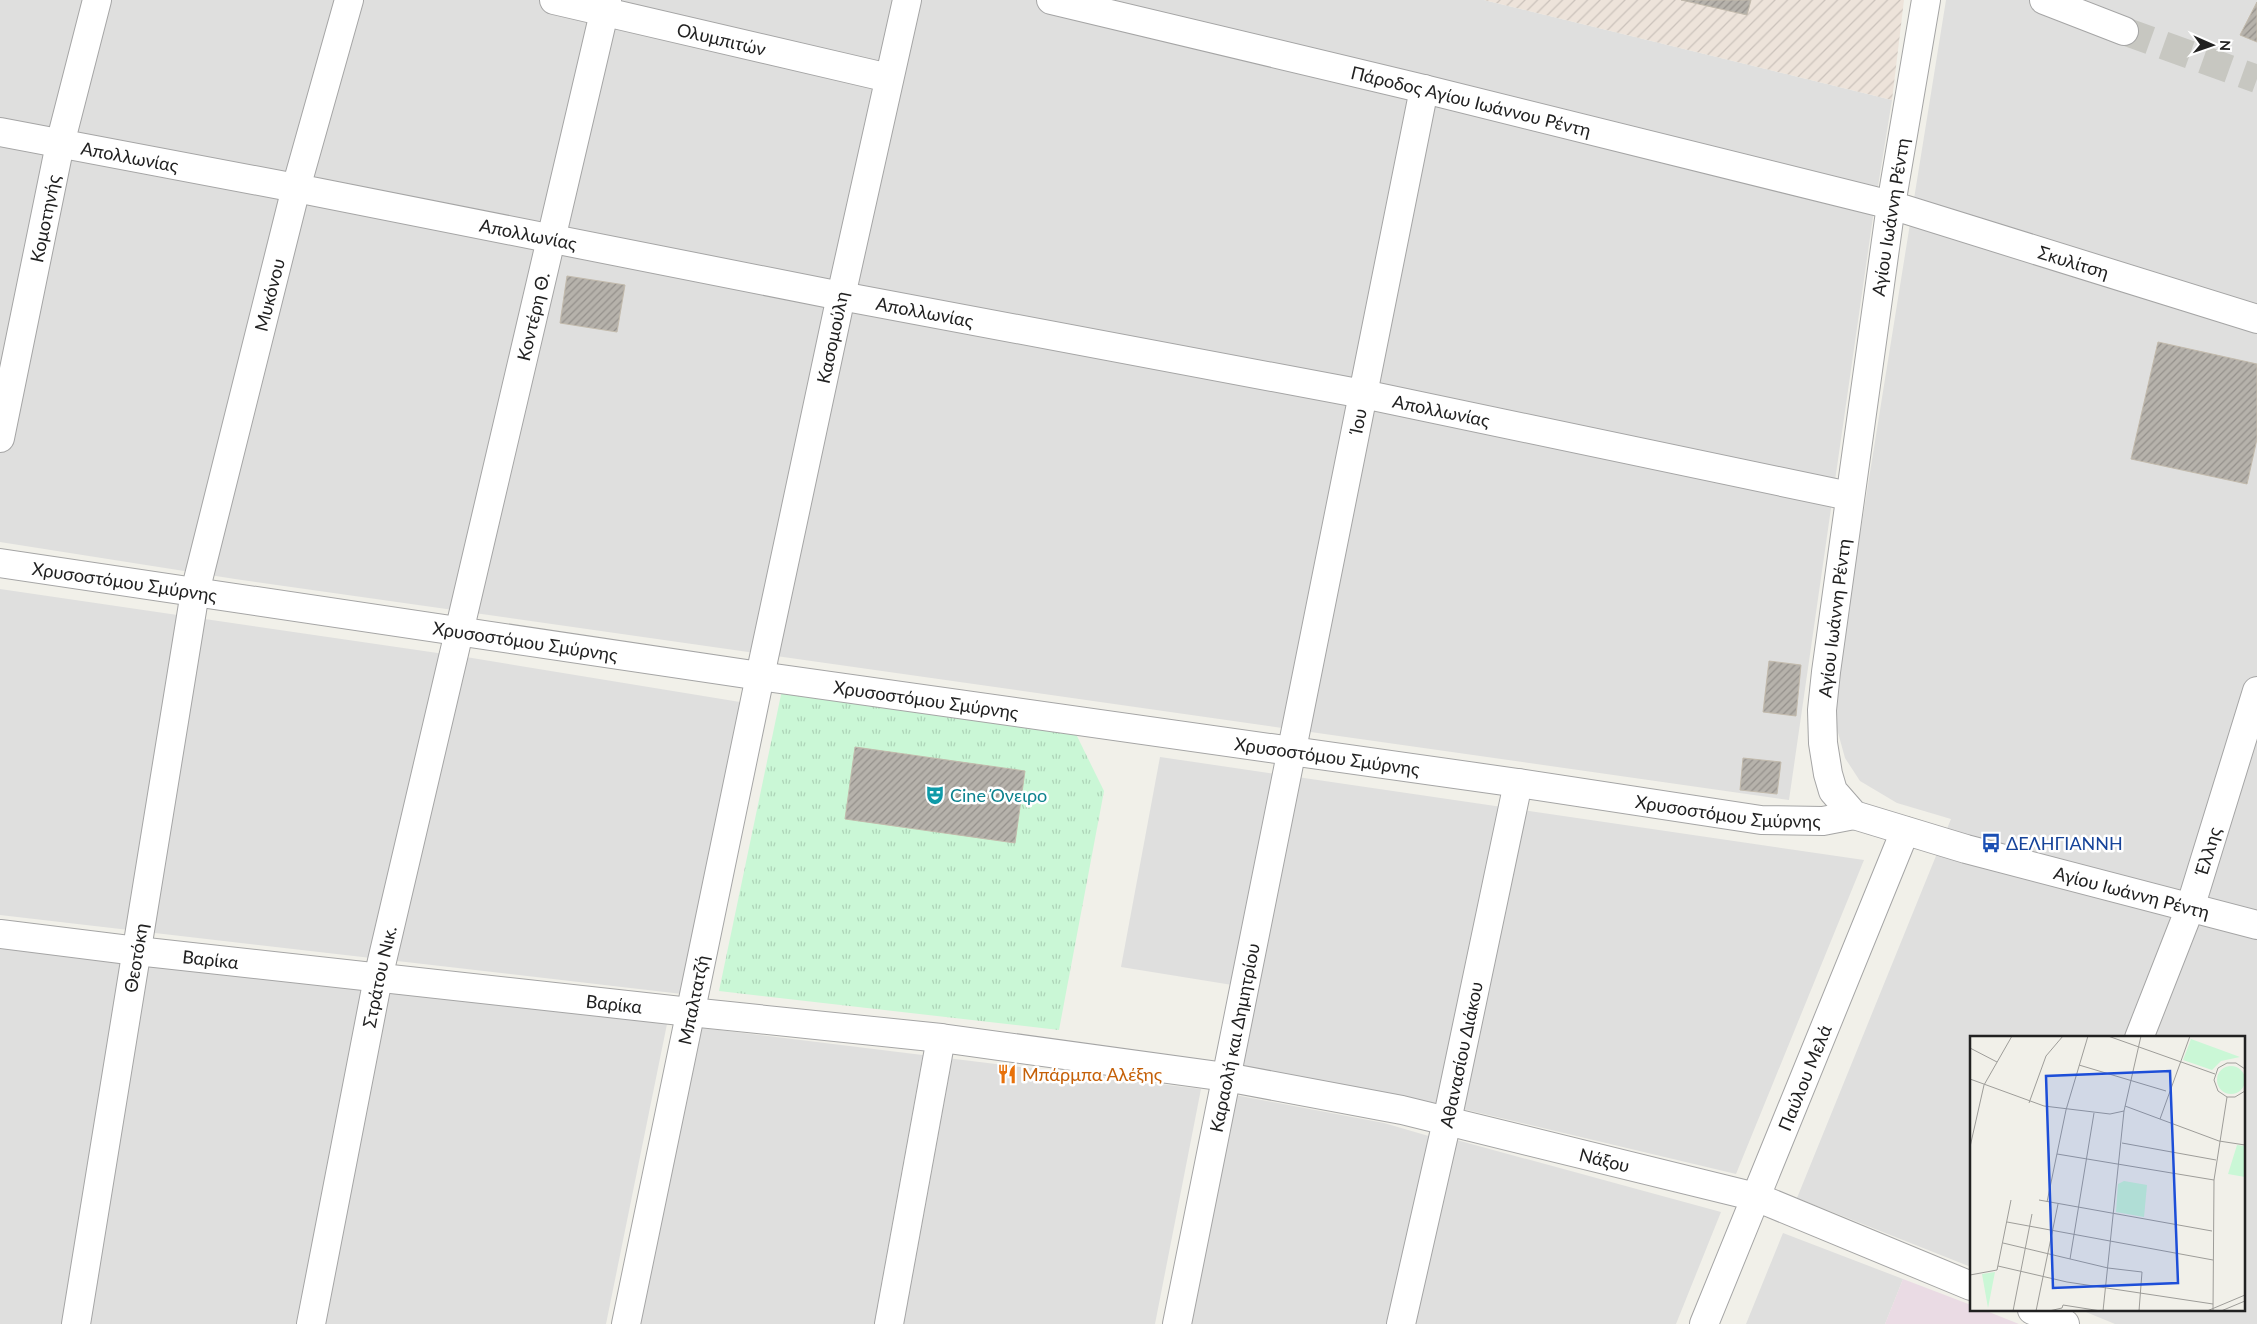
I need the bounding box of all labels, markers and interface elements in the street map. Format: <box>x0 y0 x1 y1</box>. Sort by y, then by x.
street label: Ολυμπιτών <box>675 18 768 60</box>
north arrow <box>2187 20 2237 70</box>
text: N <box>2217 40 2234 51</box>
street label: Πάροδος Αγίου Ιωάννου Ρέντη <box>1349 61 1593 141</box>
street label: Αγίου Ιωάννη Ρέντη <box>1867 136 1913 298</box>
street label: Απολλωνίας <box>79 137 181 177</box>
street label: Κομοτηνής <box>25 172 65 264</box>
street label: Απολλωνίας <box>478 214 579 255</box>
street label: Σκυλίτση <box>2036 241 2112 283</box>
street label: Μυκόνου <box>250 256 289 334</box>
street label: Κοντέρη Θ. <box>512 270 554 363</box>
street label: Κασομούλη <box>812 289 853 385</box>
street label: Απολλωνίας <box>874 292 976 332</box>
street label: Απολλωνίας <box>1391 390 1493 431</box>
street label: Ίου <box>1344 407 1371 437</box>
street label: Αγίου Ιωάννη Ρέντη <box>1813 537 1855 699</box>
street label: Χρυσοστόμου Σμύρνης <box>31 557 219 606</box>
street label: Χρυσοστόμου Σμύρνης <box>431 616 620 666</box>
street label: Χρυσοστόμου Σμύρνης <box>832 676 1021 723</box>
street label: Χρυσοστόμου Σμύρνης <box>1233 732 1422 780</box>
theatre icon: Cine Όνειρο <box>924 784 946 806</box>
place label: Cine Όνειρο <box>950 784 1047 806</box>
street label: Χρυσοστόμου Σμύρνης <box>1634 790 1821 832</box>
street label: Έλλης <box>2190 824 2226 878</box>
bus stop icon: ΔΕΛΗΓΙΑΝΝΗ <box>1980 832 2002 854</box>
place label: ΔΕΛΗΓΙΑΝΝΗ <box>2006 832 2123 854</box>
street label: Αγίου Ιωάννη Ρέντη <box>2051 861 2212 923</box>
street label: Θεοτόκη <box>119 921 152 994</box>
street label: Στράτου Νικ. <box>358 923 401 1029</box>
street label: Καραολή και Δημητρίου <box>1205 941 1264 1134</box>
street label: Βαρίκα <box>181 945 240 973</box>
street label: Μπαλτατζή <box>673 953 713 1047</box>
street label: Αθανασίου Διάκου <box>1435 980 1487 1130</box>
street label: Βαρίκα <box>585 990 644 1018</box>
street label: Παύλου Μελά <box>1773 1021 1836 1134</box>
inset map <box>1970 1036 2244 1312</box>
restaurant icon: Μπάρμπα Αλέξης <box>996 1063 1018 1085</box>
place label: Μπάρμπα Αλέξης <box>1022 1063 1163 1085</box>
street label: Νάξου <box>1577 1143 1632 1177</box>

